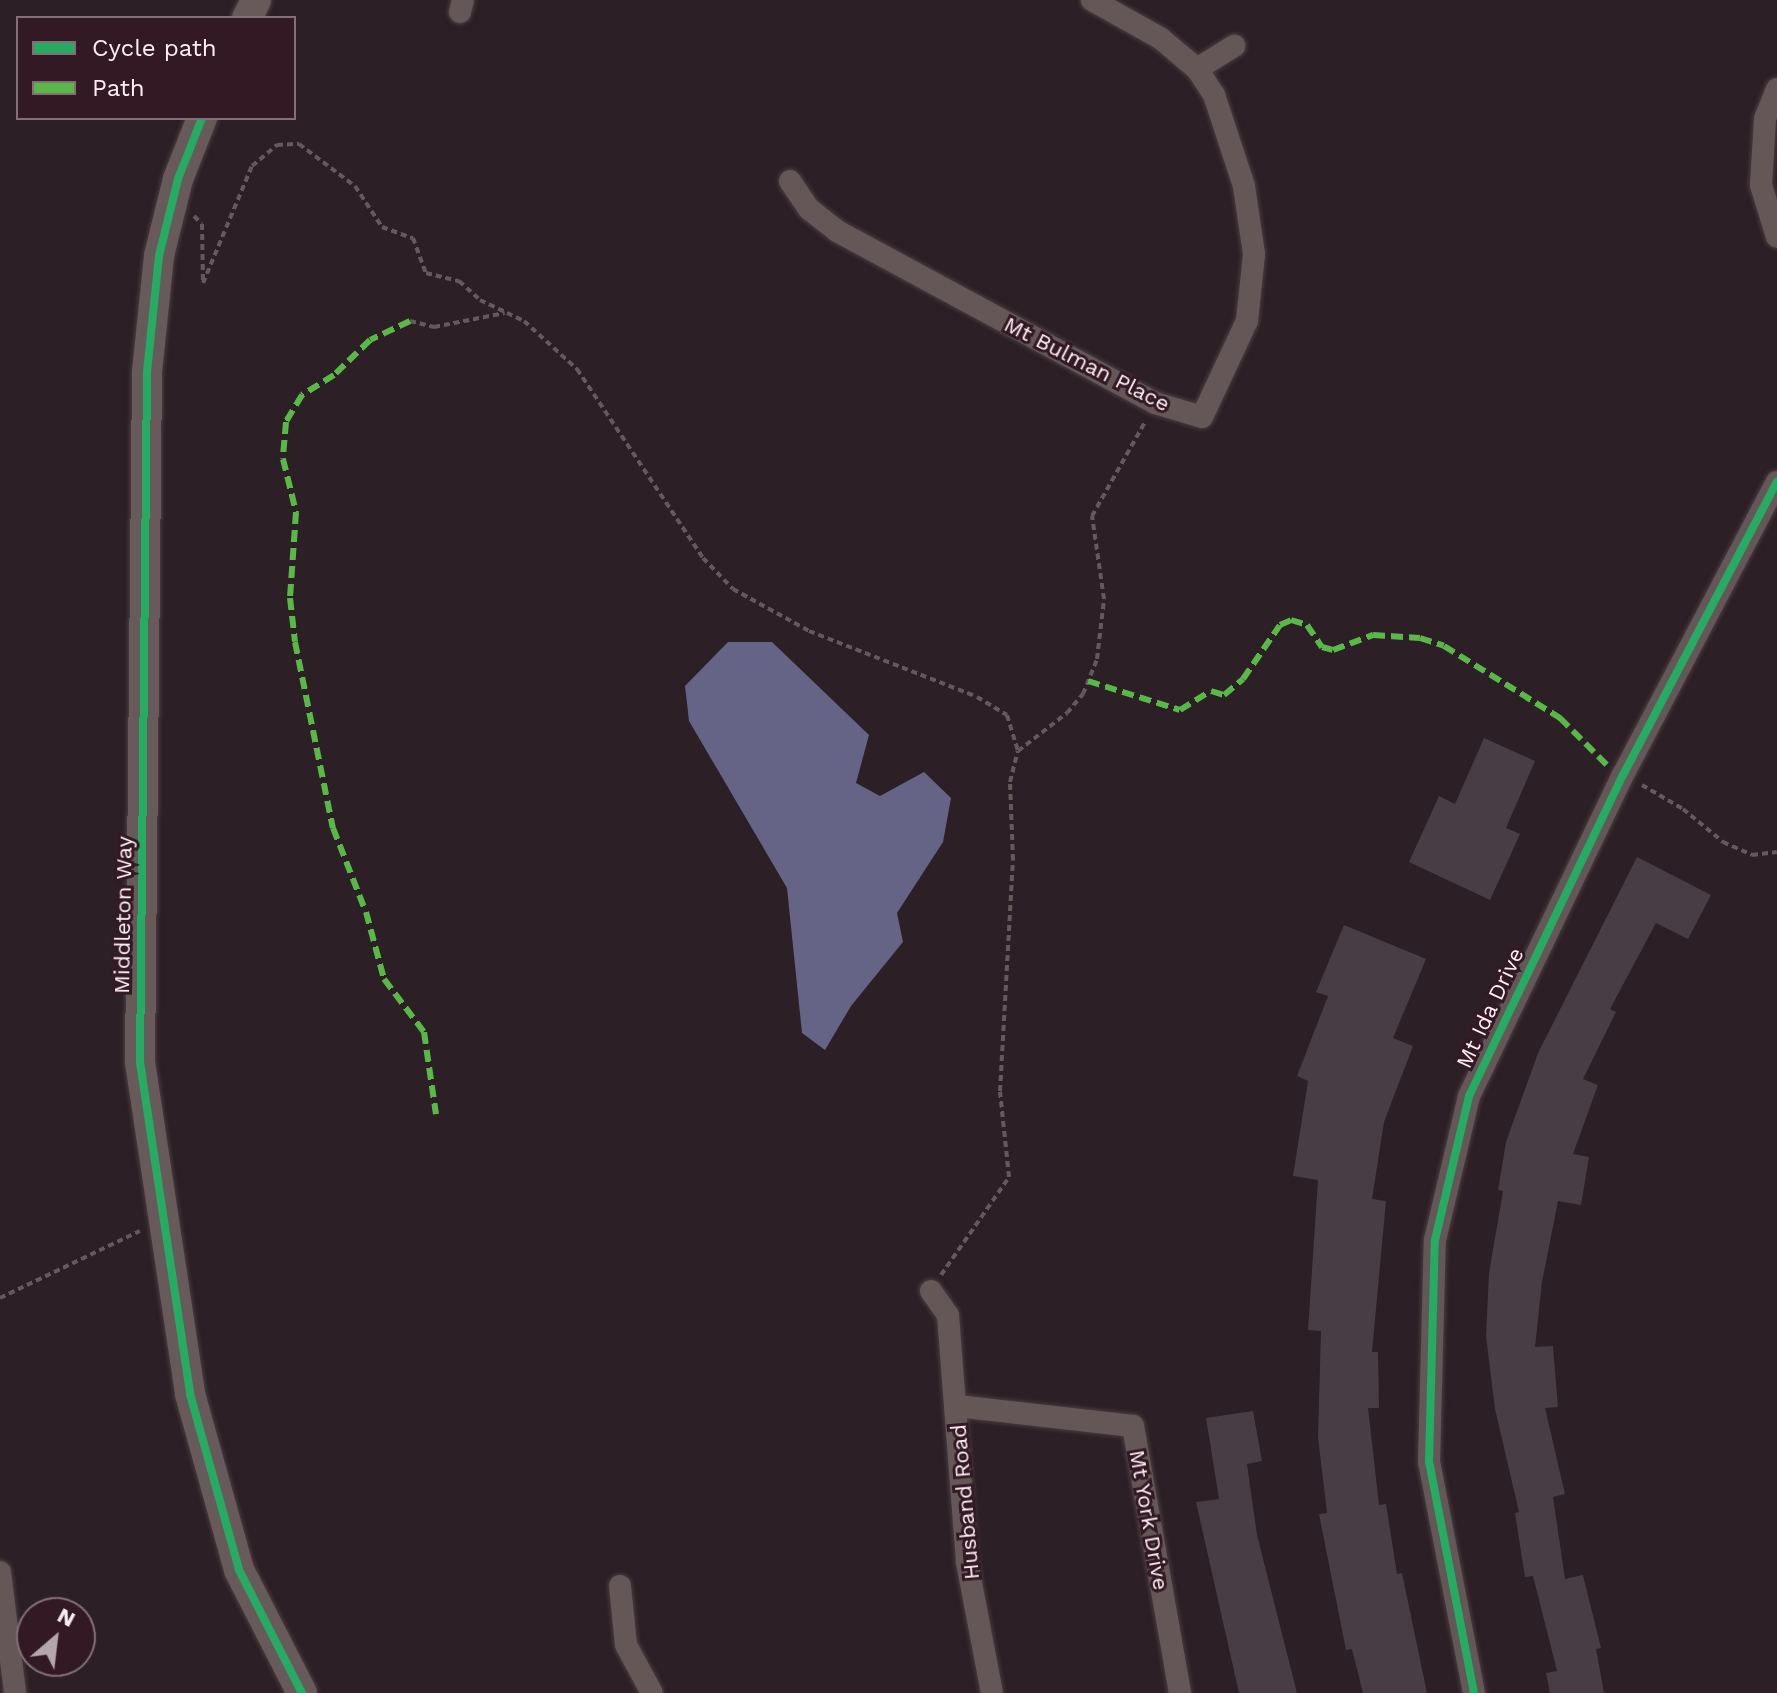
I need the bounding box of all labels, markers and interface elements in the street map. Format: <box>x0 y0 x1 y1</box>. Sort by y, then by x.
legend <box>16 16 296 120</box>
text: Cycle path <box>92 34 217 62</box>
text: Path <box>92 74 145 102</box>
street label: Mt Bulman Place <box>1000 311 1174 417</box>
street label: Middleton Way <box>108 836 138 994</box>
street label: Mt Ida Drive <box>1451 943 1529 1073</box>
street label: Husband Road <box>945 1423 985 1581</box>
street label: Mt York Drive <box>1124 1447 1174 1593</box>
north arrow <box>16 1597 96 1677</box>
text: N <box>53 1602 80 1632</box>

